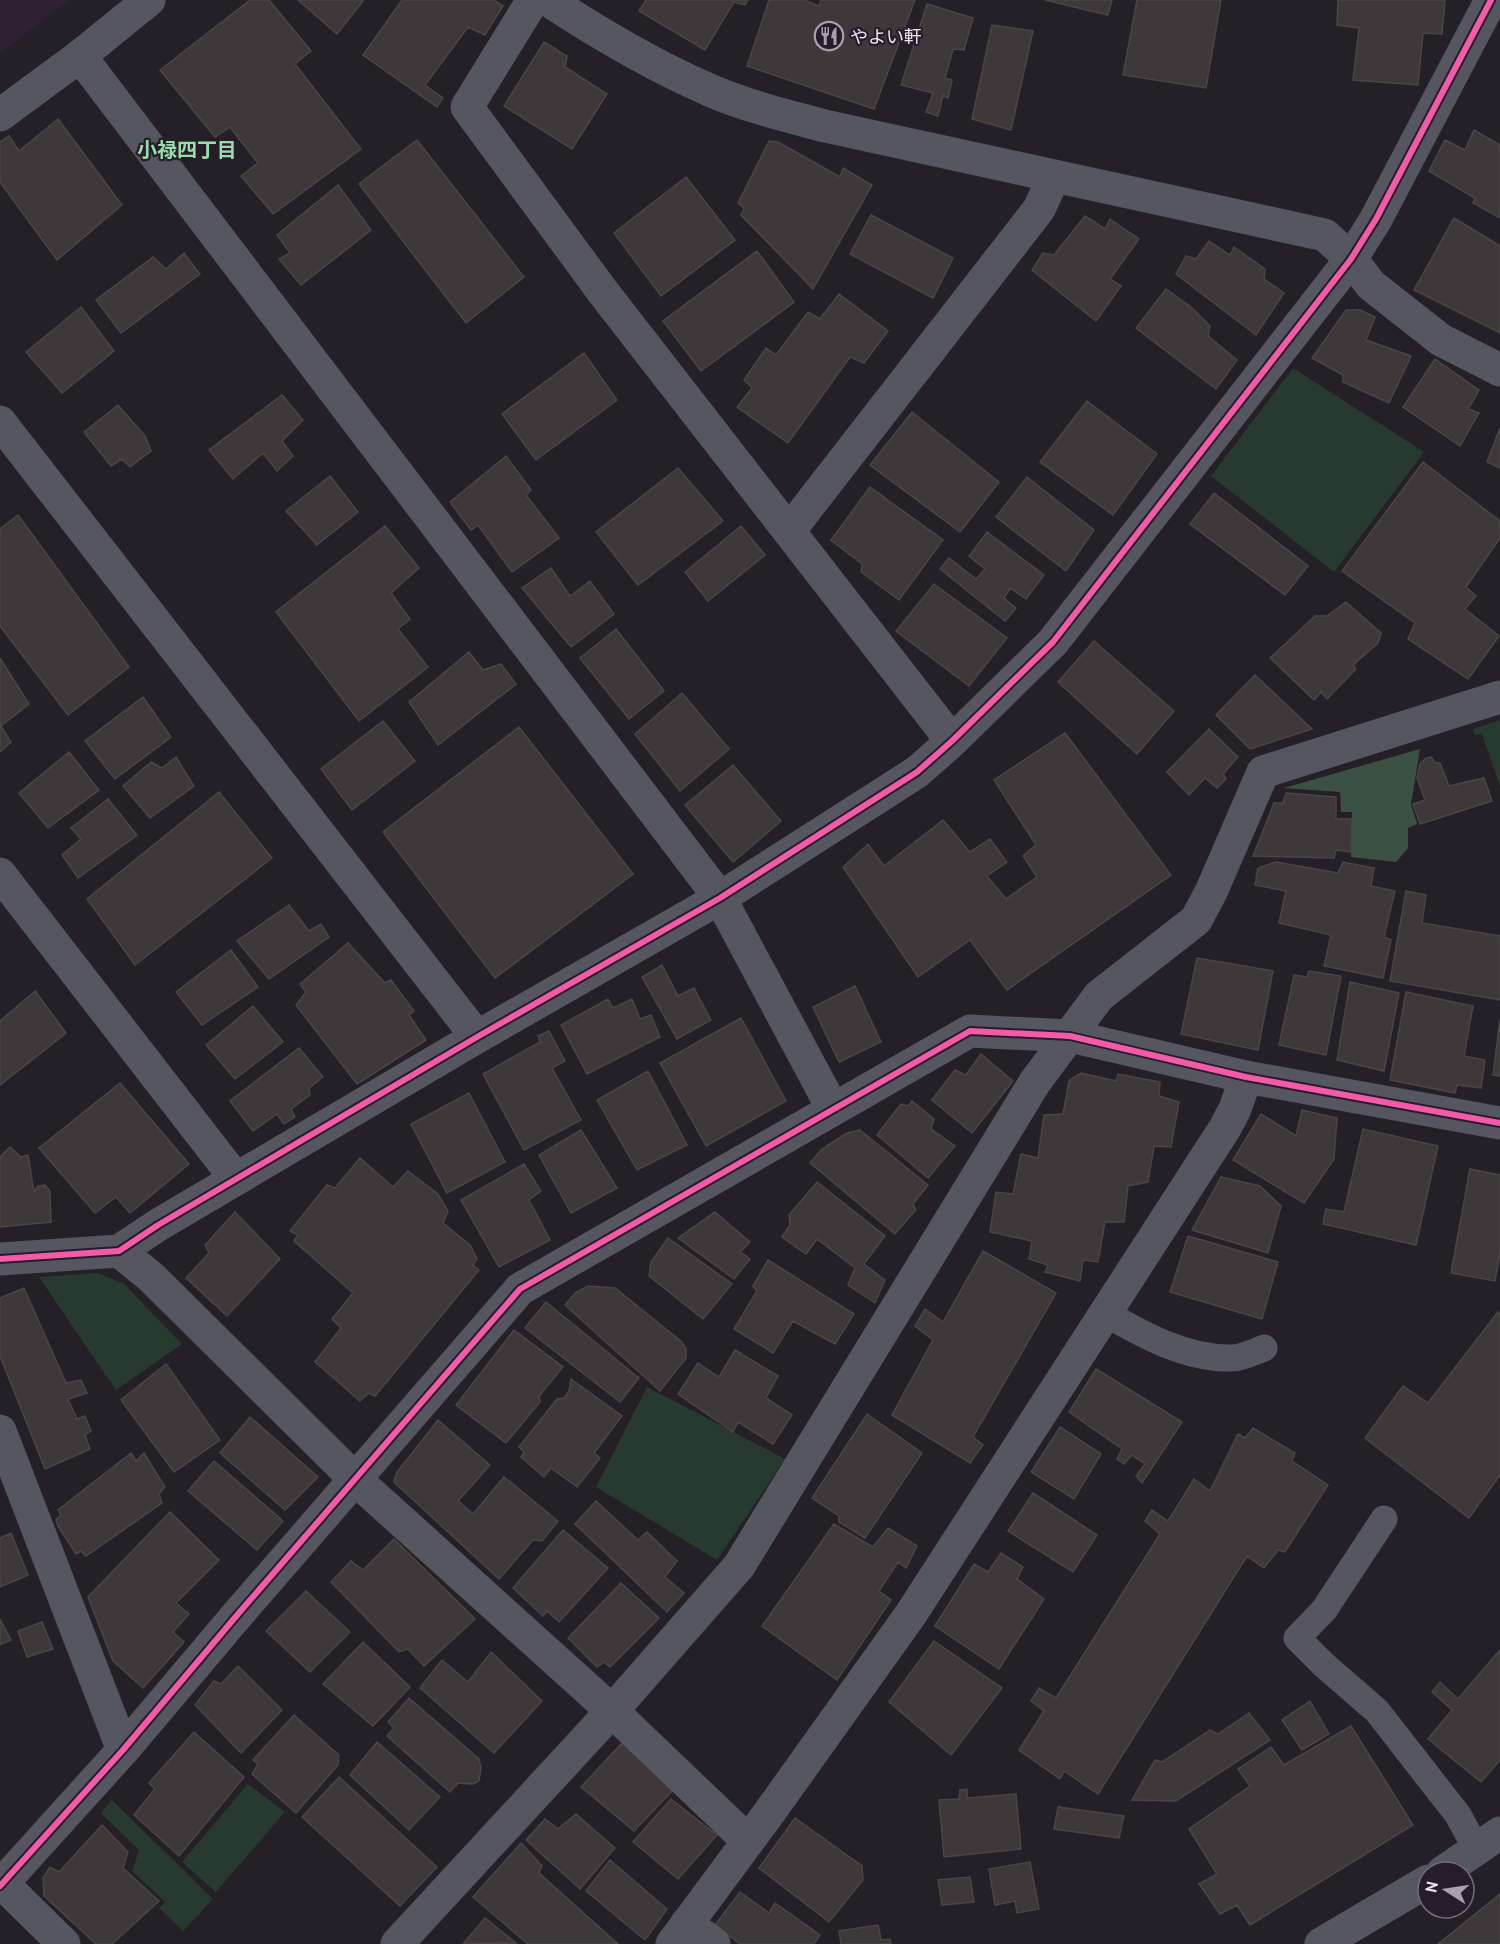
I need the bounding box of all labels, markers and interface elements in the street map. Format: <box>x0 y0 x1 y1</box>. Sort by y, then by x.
restaurant icon: やよい軒 <box>813 20 845 52</box>
place label: やよい軒 <box>850 25 922 48</box>
district label: 小禄四丁目 <box>137 137 237 163</box>
north arrow <box>1416 1860 1476 1920</box>
text: N <box>1420 1880 1442 1894</box>

